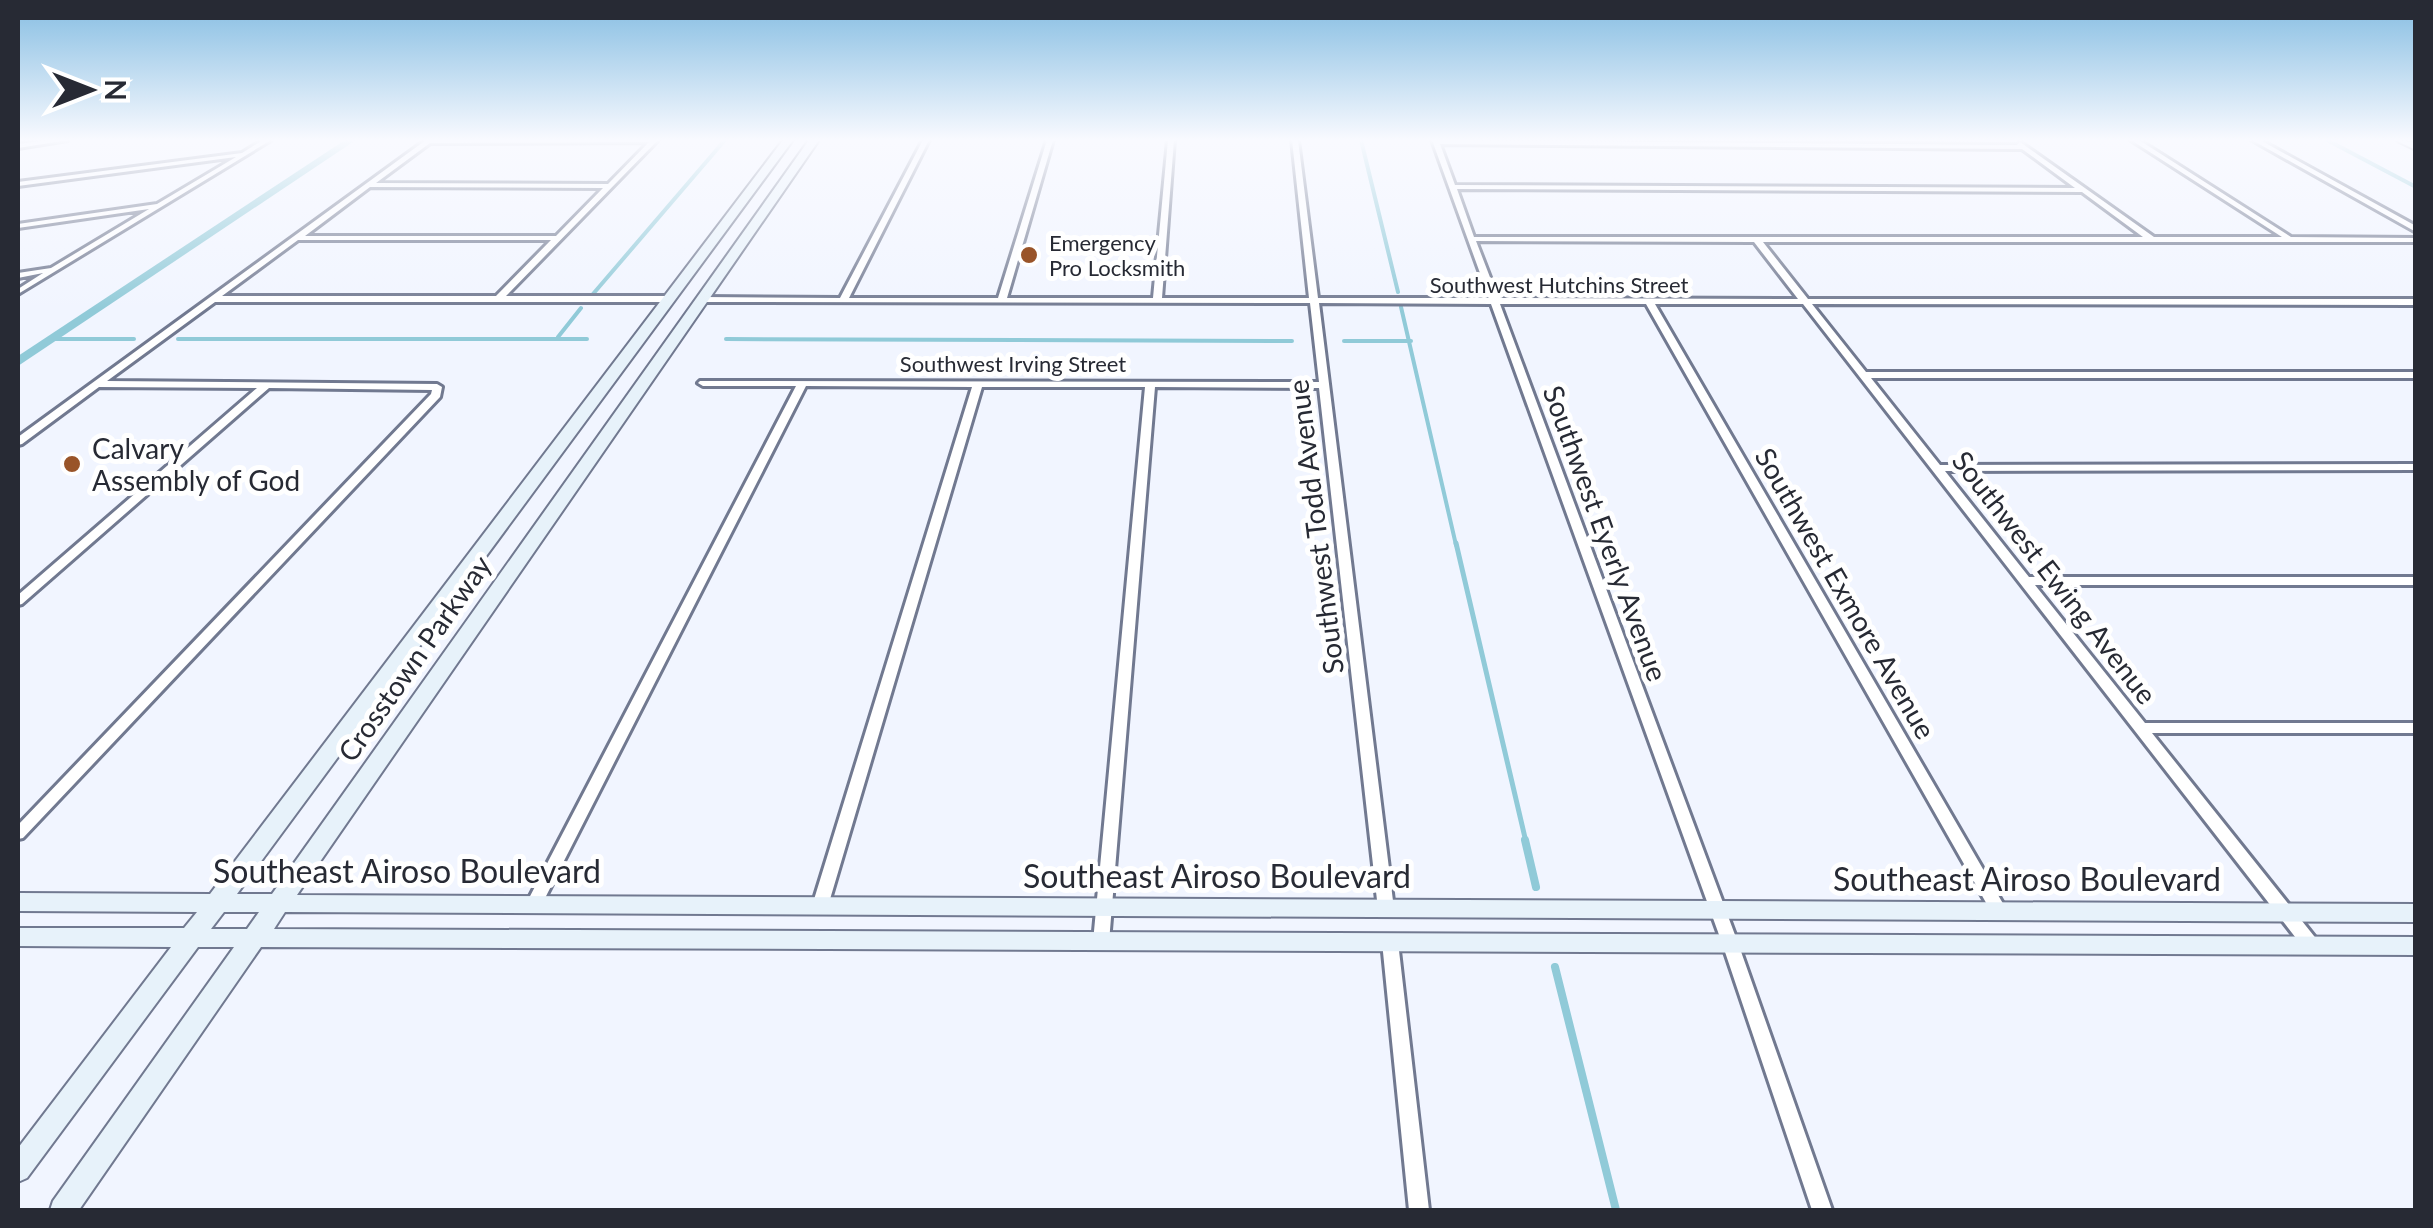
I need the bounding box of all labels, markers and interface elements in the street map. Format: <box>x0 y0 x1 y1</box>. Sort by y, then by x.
north arrow <box>40 40 140 140</box>
text: N <box>99 79 133 101</box>
place label: Emergency Pro Locksmith <box>1049 229 1185 281</box>
marker: Emergency Pro Locksmith <box>1018 244 1040 266</box>
street label: Southwest Hutchins Street <box>1430 271 1688 298</box>
street label: Southwest Irving Street <box>900 350 1126 377</box>
street label: Southwest Todd Avenue <box>1280 378 1350 676</box>
street label: Southwest Eyerly Avenue <box>1537 381 1675 685</box>
place label: Calvary Assembly of God <box>92 431 300 497</box>
street label: Southwest Exmore Avenue <box>1749 441 1943 745</box>
street label: Southwest Ewing Avenue <box>1946 444 2164 710</box>
marker: Calvary Assembly of God <box>61 453 83 475</box>
street label: Crosstown Parkway <box>330 548 498 767</box>
street label: Southeast Airoso Boulevard <box>213 851 601 890</box>
street label: Southeast Airoso Boulevard <box>1023 856 1411 895</box>
street label: Southeast Airoso Boulevard <box>1833 859 2221 898</box>

